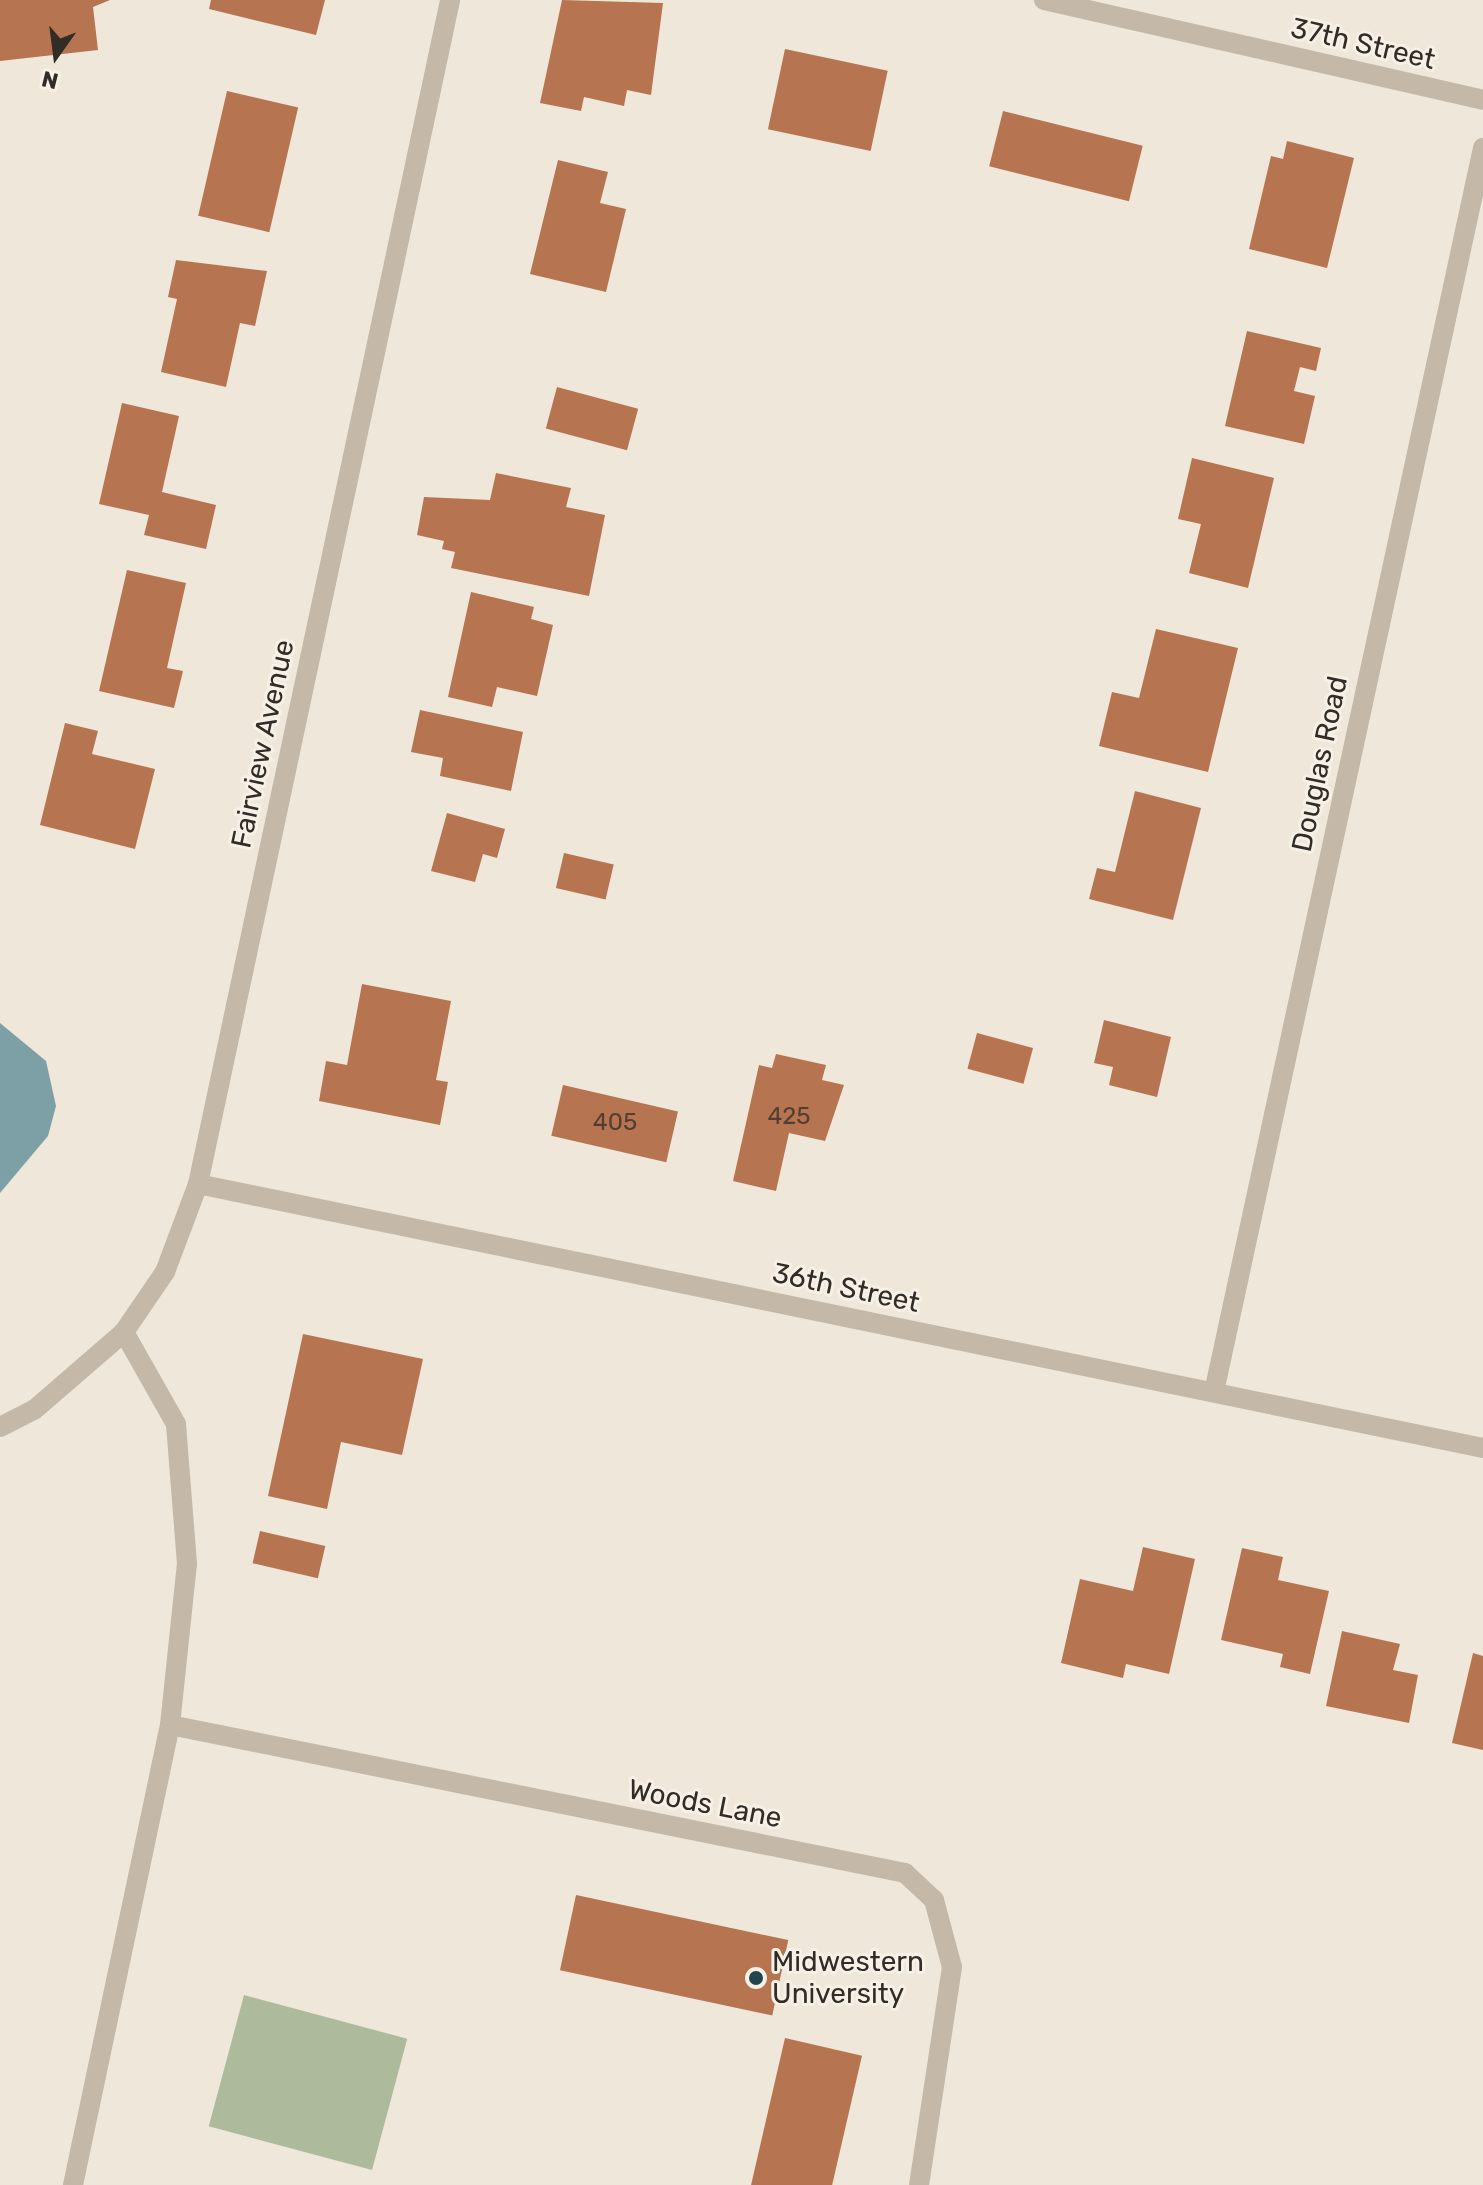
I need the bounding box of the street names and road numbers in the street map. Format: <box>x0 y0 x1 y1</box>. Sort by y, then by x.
street label: 37th Street <box>1288 11 1438 77</box>
street label: Fairview Avenue <box>224 636 302 852</box>
street label: Douglas Road <box>1285 673 1355 855</box>
street label: 36th Street <box>769 1256 923 1320</box>
street label: Woods Lane <box>625 1773 785 1835</box>

